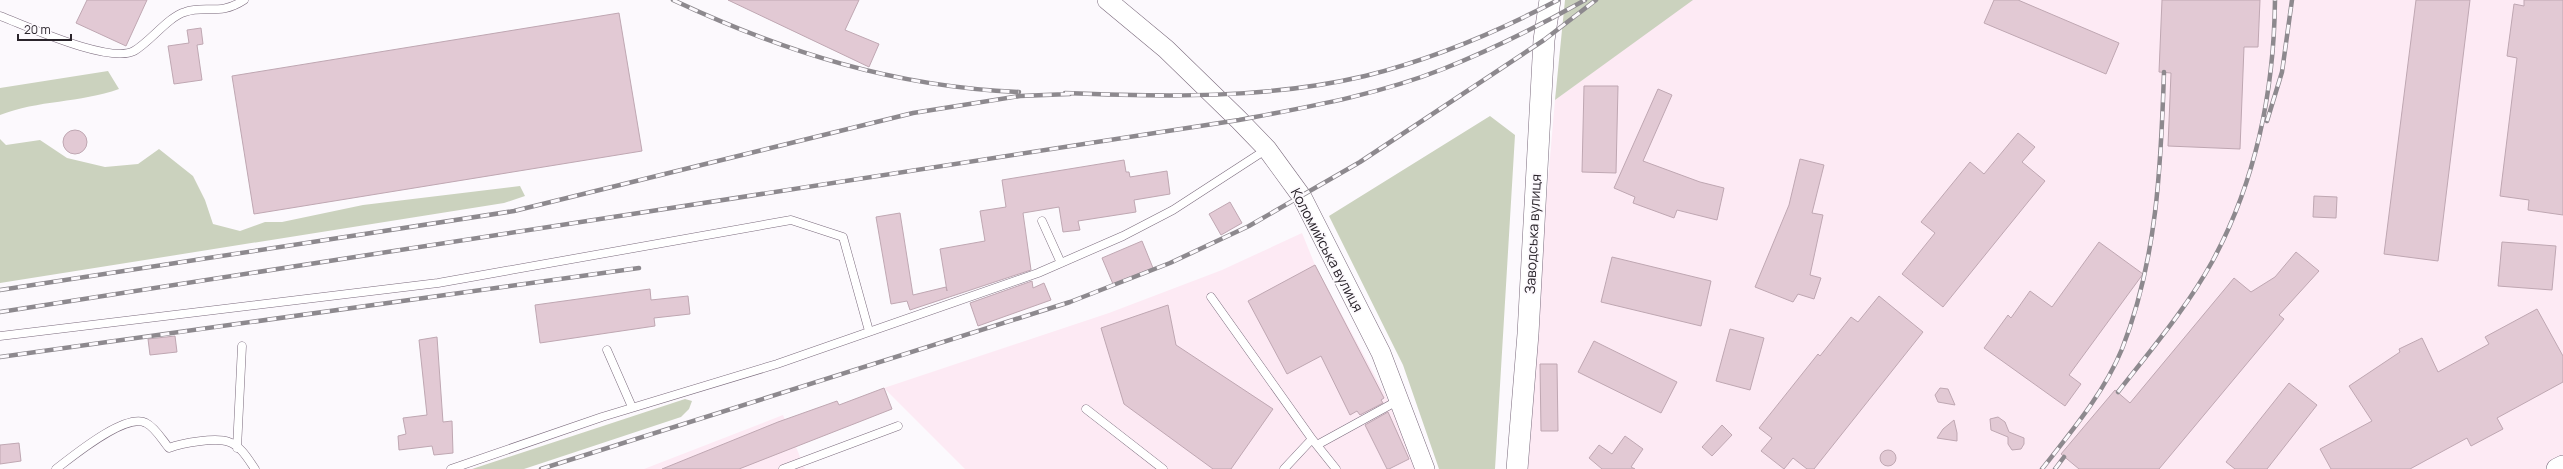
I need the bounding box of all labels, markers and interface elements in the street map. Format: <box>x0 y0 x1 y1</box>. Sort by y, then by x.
scale bar <box>18 16 71 42</box>
text: 20 m <box>24 21 51 38</box>
street label: Заводська вулиця <box>1520 174 1545 294</box>
street label: Коломийська вулиця <box>1287 184 1368 315</box>

